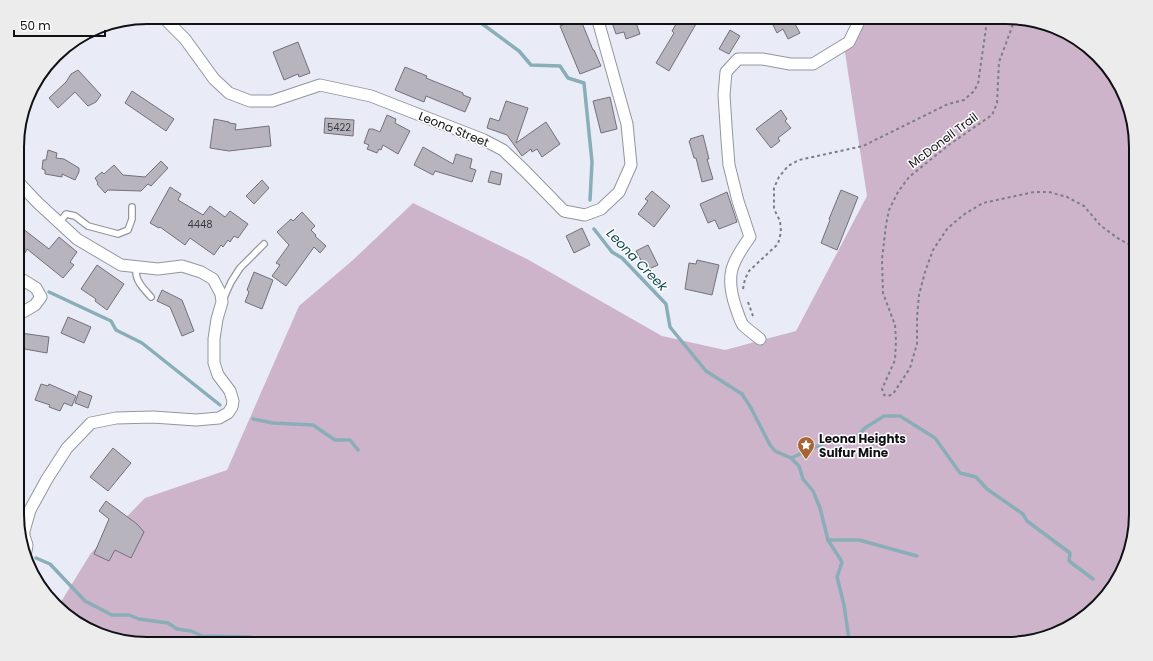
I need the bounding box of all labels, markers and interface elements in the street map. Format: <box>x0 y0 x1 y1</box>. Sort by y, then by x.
scale bar <box>14 12 105 38</box>
text: 50 m <box>20 17 51 34</box>
street label: Leona Street <box>416 107 492 151</box>
street label: McDonell Trail <box>905 108 981 172</box>
house number: 5422 <box>327 120 351 135</box>
house number: 4448 <box>187 217 213 232</box>
water label: Leona Creek <box>602 224 673 297</box>
place label: Leona Heights Sulfur Mine <box>819 430 906 461</box>
place icon: Leona Heights Sulfur Mine <box>796 435 816 460</box>

